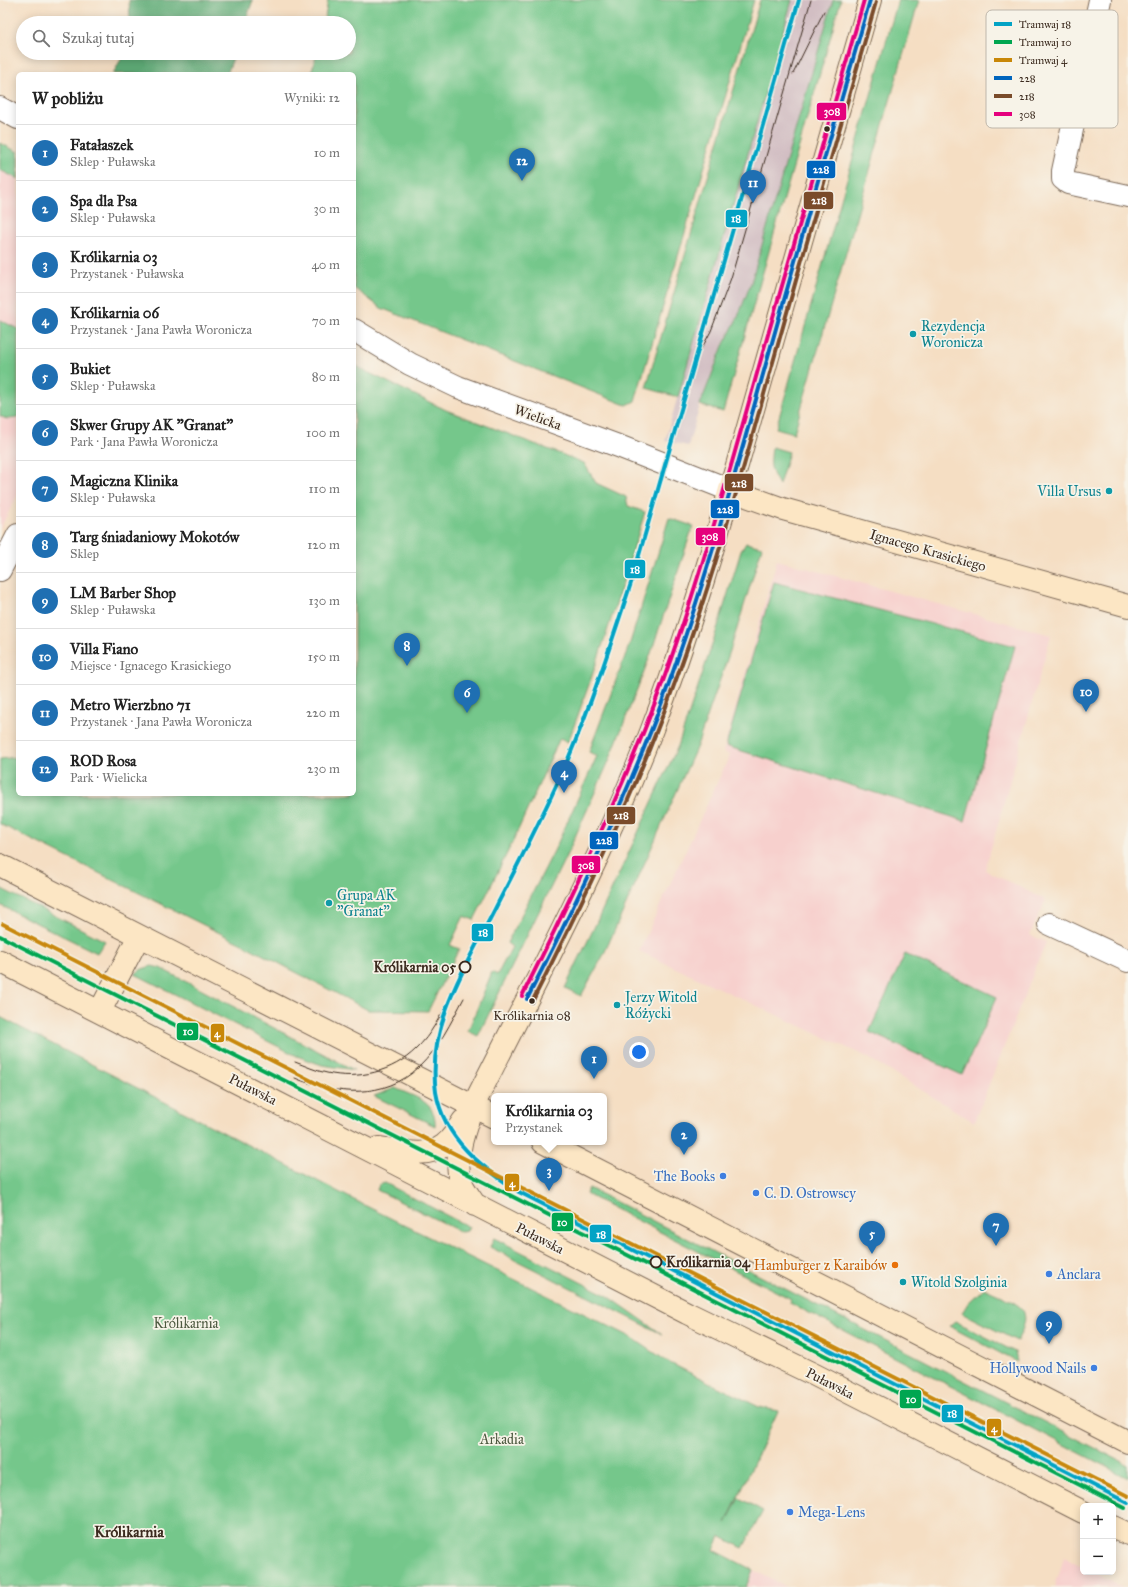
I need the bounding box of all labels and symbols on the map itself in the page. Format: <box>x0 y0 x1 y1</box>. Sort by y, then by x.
legend <box>986 10 1118 128</box>
text: Tramwaj 18 <box>1019 18 1071 31</box>
text: Tramwaj 10 <box>1019 36 1072 49</box>
text: Tramwaj 4 <box>1019 54 1068 67</box>
text: 228 <box>1019 72 1036 85</box>
text: 218 <box>1019 90 1035 103</box>
line badge: 308 <box>816 102 847 121</box>
text: 308 <box>824 105 840 119</box>
text: 308 <box>1019 108 1036 121</box>
unlabelled marker <box>822 124 832 134</box>
pin: 12 <box>509 148 535 181</box>
line badge: 228 <box>806 160 836 179</box>
text: 228 <box>813 163 829 176</box>
pin: 11 <box>740 170 766 203</box>
line badge: 218 <box>803 191 834 210</box>
text: 218 <box>811 194 827 207</box>
line badge: 18 <box>725 209 748 228</box>
text: 18 <box>731 212 741 225</box>
place label: Rezydencja Woronicza <box>921 318 985 351</box>
marker: Rezydencja Woronicza <box>908 329 918 339</box>
street label: Wielicka <box>512 401 564 434</box>
line badge: 218 <box>724 473 754 492</box>
text: 218 <box>731 477 747 490</box>
place label: Villa Ursus <box>1036 483 1101 500</box>
marker: Villa Ursus <box>1104 486 1114 496</box>
line badge: 228 <box>710 499 740 519</box>
text: 228 <box>717 503 733 516</box>
street label: Ignacego Krasickiego <box>868 526 988 575</box>
line badge: 308 <box>695 527 726 546</box>
text: 308 <box>702 530 718 544</box>
line badge: 18 <box>624 559 646 579</box>
text: 18 <box>630 563 640 576</box>
pin: 8 <box>394 633 420 666</box>
pin: 10 <box>1073 679 1099 712</box>
pin: 6 <box>454 680 480 713</box>
pin: 4 <box>551 760 577 793</box>
line badge: 218 <box>606 806 636 825</box>
text: 218 <box>613 809 629 822</box>
line badge: 228 <box>589 831 619 850</box>
text: 228 <box>596 834 612 847</box>
line badge: 308 <box>571 855 601 874</box>
text: 308 <box>578 859 594 873</box>
place label: Grupa AK "Granat" <box>337 887 396 920</box>
marker: Grupa AK "Granat" <box>324 898 334 908</box>
line badge: 18 <box>471 923 494 942</box>
text: 18 <box>478 926 488 939</box>
place label: Królikarnia 05 <box>373 959 456 976</box>
marker: Królikarnia 05 <box>458 960 472 974</box>
place label: Jerzy Witold Różycki <box>623 989 697 1022</box>
marker: Królikarnia 08 <box>527 996 537 1006</box>
marker: Jerzy Witold Różycki <box>612 1000 622 1010</box>
place label: Królikarnia 08 <box>493 1008 571 1024</box>
line badge: 10 <box>176 1022 199 1041</box>
line badge: 4 <box>210 1023 225 1043</box>
text: 10 <box>183 1025 194 1038</box>
text: 4 <box>214 1027 221 1041</box>
your location <box>629 1042 649 1062</box>
pin: 1 <box>581 1046 607 1079</box>
street label: Puławska <box>226 1070 280 1109</box>
pin: 2 <box>671 1122 697 1155</box>
pin: 3 <box>536 1158 562 1191</box>
place label: The Books <box>654 1168 715 1185</box>
marker: The Books <box>718 1171 728 1181</box>
line badge: 4 <box>504 1173 520 1192</box>
text: 4 <box>509 1177 516 1191</box>
place label: C. D. Ostrowscy <box>764 1185 856 1202</box>
marker: C. D. Ostrowscy <box>751 1188 761 1198</box>
line badge: 10 <box>551 1212 574 1232</box>
pin: 7 <box>983 1213 1009 1246</box>
text: 10 <box>557 1216 568 1229</box>
street label: Puławska <box>513 1219 567 1258</box>
pin: 5 <box>859 1221 885 1254</box>
line badge: 18 <box>589 1224 612 1243</box>
text: 18 <box>596 1228 606 1241</box>
place label: Królikarnia 04 <box>666 1254 751 1272</box>
marker: Królikarnia 04 <box>649 1255 663 1269</box>
place label: Hamburger z Karaibów <box>754 1257 888 1274</box>
marker: Hamburger z Karaibów <box>890 1260 900 1270</box>
place label: Anclara <box>1056 1266 1101 1283</box>
marker: Anclara <box>1044 1269 1054 1279</box>
place label: Witold Szolginia <box>911 1274 1007 1291</box>
marker: Witold Szolginia <box>898 1277 908 1287</box>
pin: 9 <box>1036 1311 1062 1344</box>
park label: Królikarnia <box>154 1315 219 1332</box>
place label: Hollywood Nails <box>989 1360 1086 1377</box>
marker: Hollywood Nails <box>1089 1363 1099 1373</box>
street label: Puławska <box>803 1364 857 1403</box>
line badge: 10 <box>899 1389 922 1409</box>
text: 10 <box>906 1393 917 1406</box>
line badge: 18 <box>941 1404 964 1423</box>
text: 18 <box>947 1407 957 1420</box>
line badge: 4 <box>986 1418 1002 1437</box>
text: 4 <box>991 1422 998 1436</box>
park label: Arkadia <box>479 1431 524 1448</box>
place label: Mega-Lens <box>798 1504 865 1521</box>
marker: Mega-Lens <box>785 1507 795 1517</box>
district label: Królikarnia <box>94 1523 164 1541</box>

